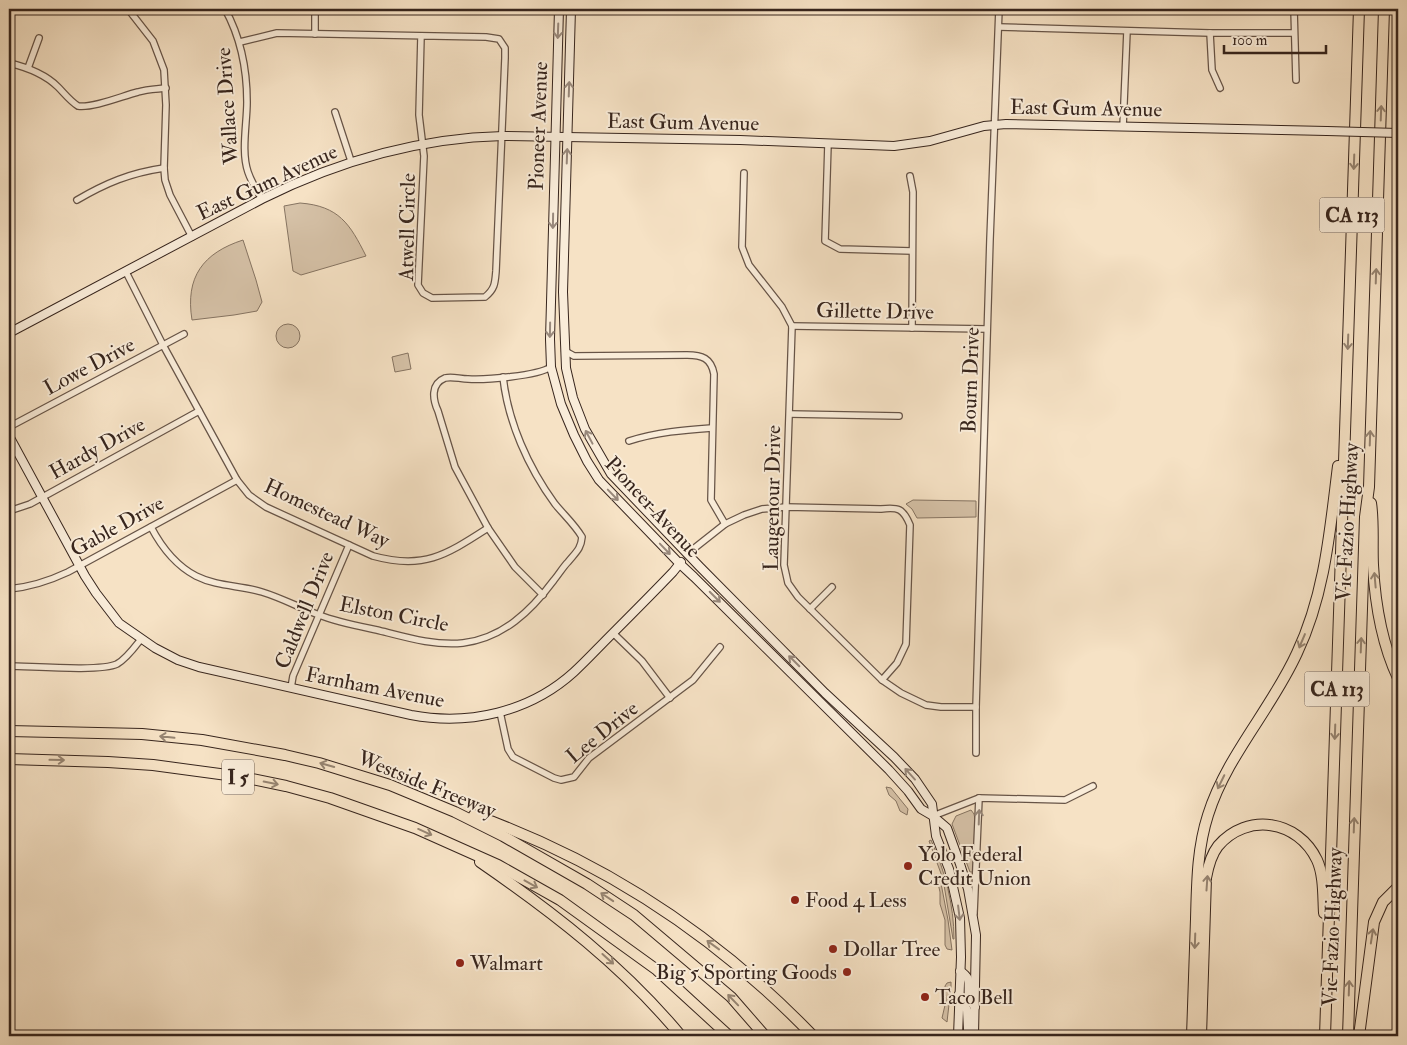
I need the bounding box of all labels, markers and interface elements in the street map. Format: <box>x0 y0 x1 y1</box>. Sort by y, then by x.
scale bar <box>1224 22 1327 54</box>
one-way arrow <box>553 23 563 39</box>
text: 100 m <box>1232 31 1268 50</box>
street label: Wallace Drive <box>210 46 245 166</box>
street label: Pioneer Avenue <box>523 61 554 191</box>
one-way arrow <box>564 81 574 97</box>
street label: East Gum Avenue <box>1010 94 1163 123</box>
one-way arrow <box>1376 106 1386 122</box>
street label: East Gum Avenue <box>607 108 760 137</box>
street label: East Gum Avenue <box>193 138 342 227</box>
one-way arrow <box>562 148 572 164</box>
one-way arrow <box>1349 154 1358 170</box>
street label: Atwell Circle <box>393 173 422 282</box>
road number: CA 113 <box>1320 198 1384 232</box>
one-way arrow <box>548 212 558 228</box>
one-way arrow <box>1371 268 1380 284</box>
street label: Gillette Drive <box>816 297 934 326</box>
one-way arrow <box>545 322 555 338</box>
street label: Bourn Drive <box>955 326 986 433</box>
street label: Lowe Drive <box>39 331 140 402</box>
one-way arrow <box>1343 334 1352 350</box>
street label: Hardy Drive <box>45 411 150 486</box>
street label: Laugenour Drive <box>758 425 787 571</box>
one-way arrow <box>584 430 594 445</box>
one-way arrow <box>1365 430 1375 446</box>
street label: Vic Fazio Highway <box>1330 441 1365 602</box>
street label: Pioneer Avenue <box>599 451 707 564</box>
street label: Homestead Way <box>260 473 395 555</box>
one-way arrow <box>607 489 619 501</box>
street label: Gable Drive <box>66 490 169 563</box>
one-way arrow <box>658 542 670 554</box>
street label: Caldwell Drive <box>269 547 340 673</box>
one-way arrow <box>1370 572 1379 588</box>
street label: Elston Circle <box>337 591 451 638</box>
one-way arrow <box>709 591 721 604</box>
one-way arrow <box>1297 633 1307 648</box>
one-way arrow <box>1356 637 1365 653</box>
one-way arrow <box>788 655 800 667</box>
street label: Farnham Avenue <box>303 661 447 714</box>
road number: CA 113 <box>1304 672 1370 706</box>
street label: Lee Drive <box>561 695 644 770</box>
one-way arrow <box>1331 723 1340 739</box>
one-way arrow <box>160 732 176 741</box>
street label: Westside Freeway <box>353 744 501 825</box>
one-way arrow <box>49 755 65 765</box>
road number: I 5 <box>222 760 254 794</box>
one-way arrow <box>319 760 335 770</box>
one-way arrow <box>904 768 916 781</box>
one-way arrow <box>1216 774 1226 789</box>
one-way arrow <box>263 778 279 788</box>
one-way arrow <box>974 809 984 825</box>
one-way arrow <box>1349 817 1359 834</box>
one-way arrow <box>417 828 432 838</box>
place label: Yolo Federal Credit Union <box>918 841 1031 892</box>
street label: Vic Fazio Highway <box>1316 846 1349 1007</box>
marker: Yolo Federal Credit Union <box>902 860 914 872</box>
one-way arrow <box>1202 875 1211 891</box>
one-way arrow <box>524 879 539 889</box>
place label: Food 4 Less <box>805 887 907 914</box>
one-way arrow <box>600 892 614 902</box>
marker: Food 4 Less <box>789 894 801 906</box>
one-way arrow <box>954 905 964 921</box>
one-way arrow <box>1367 928 1377 944</box>
one-way arrow <box>1191 932 1200 948</box>
place label: Dollar Tree <box>843 936 941 963</box>
one-way arrow <box>706 940 720 950</box>
marker: Dollar Tree <box>827 943 839 955</box>
place label: Walmart <box>469 950 543 977</box>
one-way arrow <box>601 953 614 965</box>
marker: Walmart <box>454 957 466 969</box>
place label: Big 5 Sporting Goods <box>656 959 837 986</box>
marker: Big 5 Sporting Goods <box>841 966 853 978</box>
one-way arrow <box>1344 980 1354 996</box>
place label: Taco Bell <box>935 984 1014 1011</box>
marker: Taco Bell <box>919 991 931 1003</box>
one-way arrow <box>727 994 739 1006</box>

